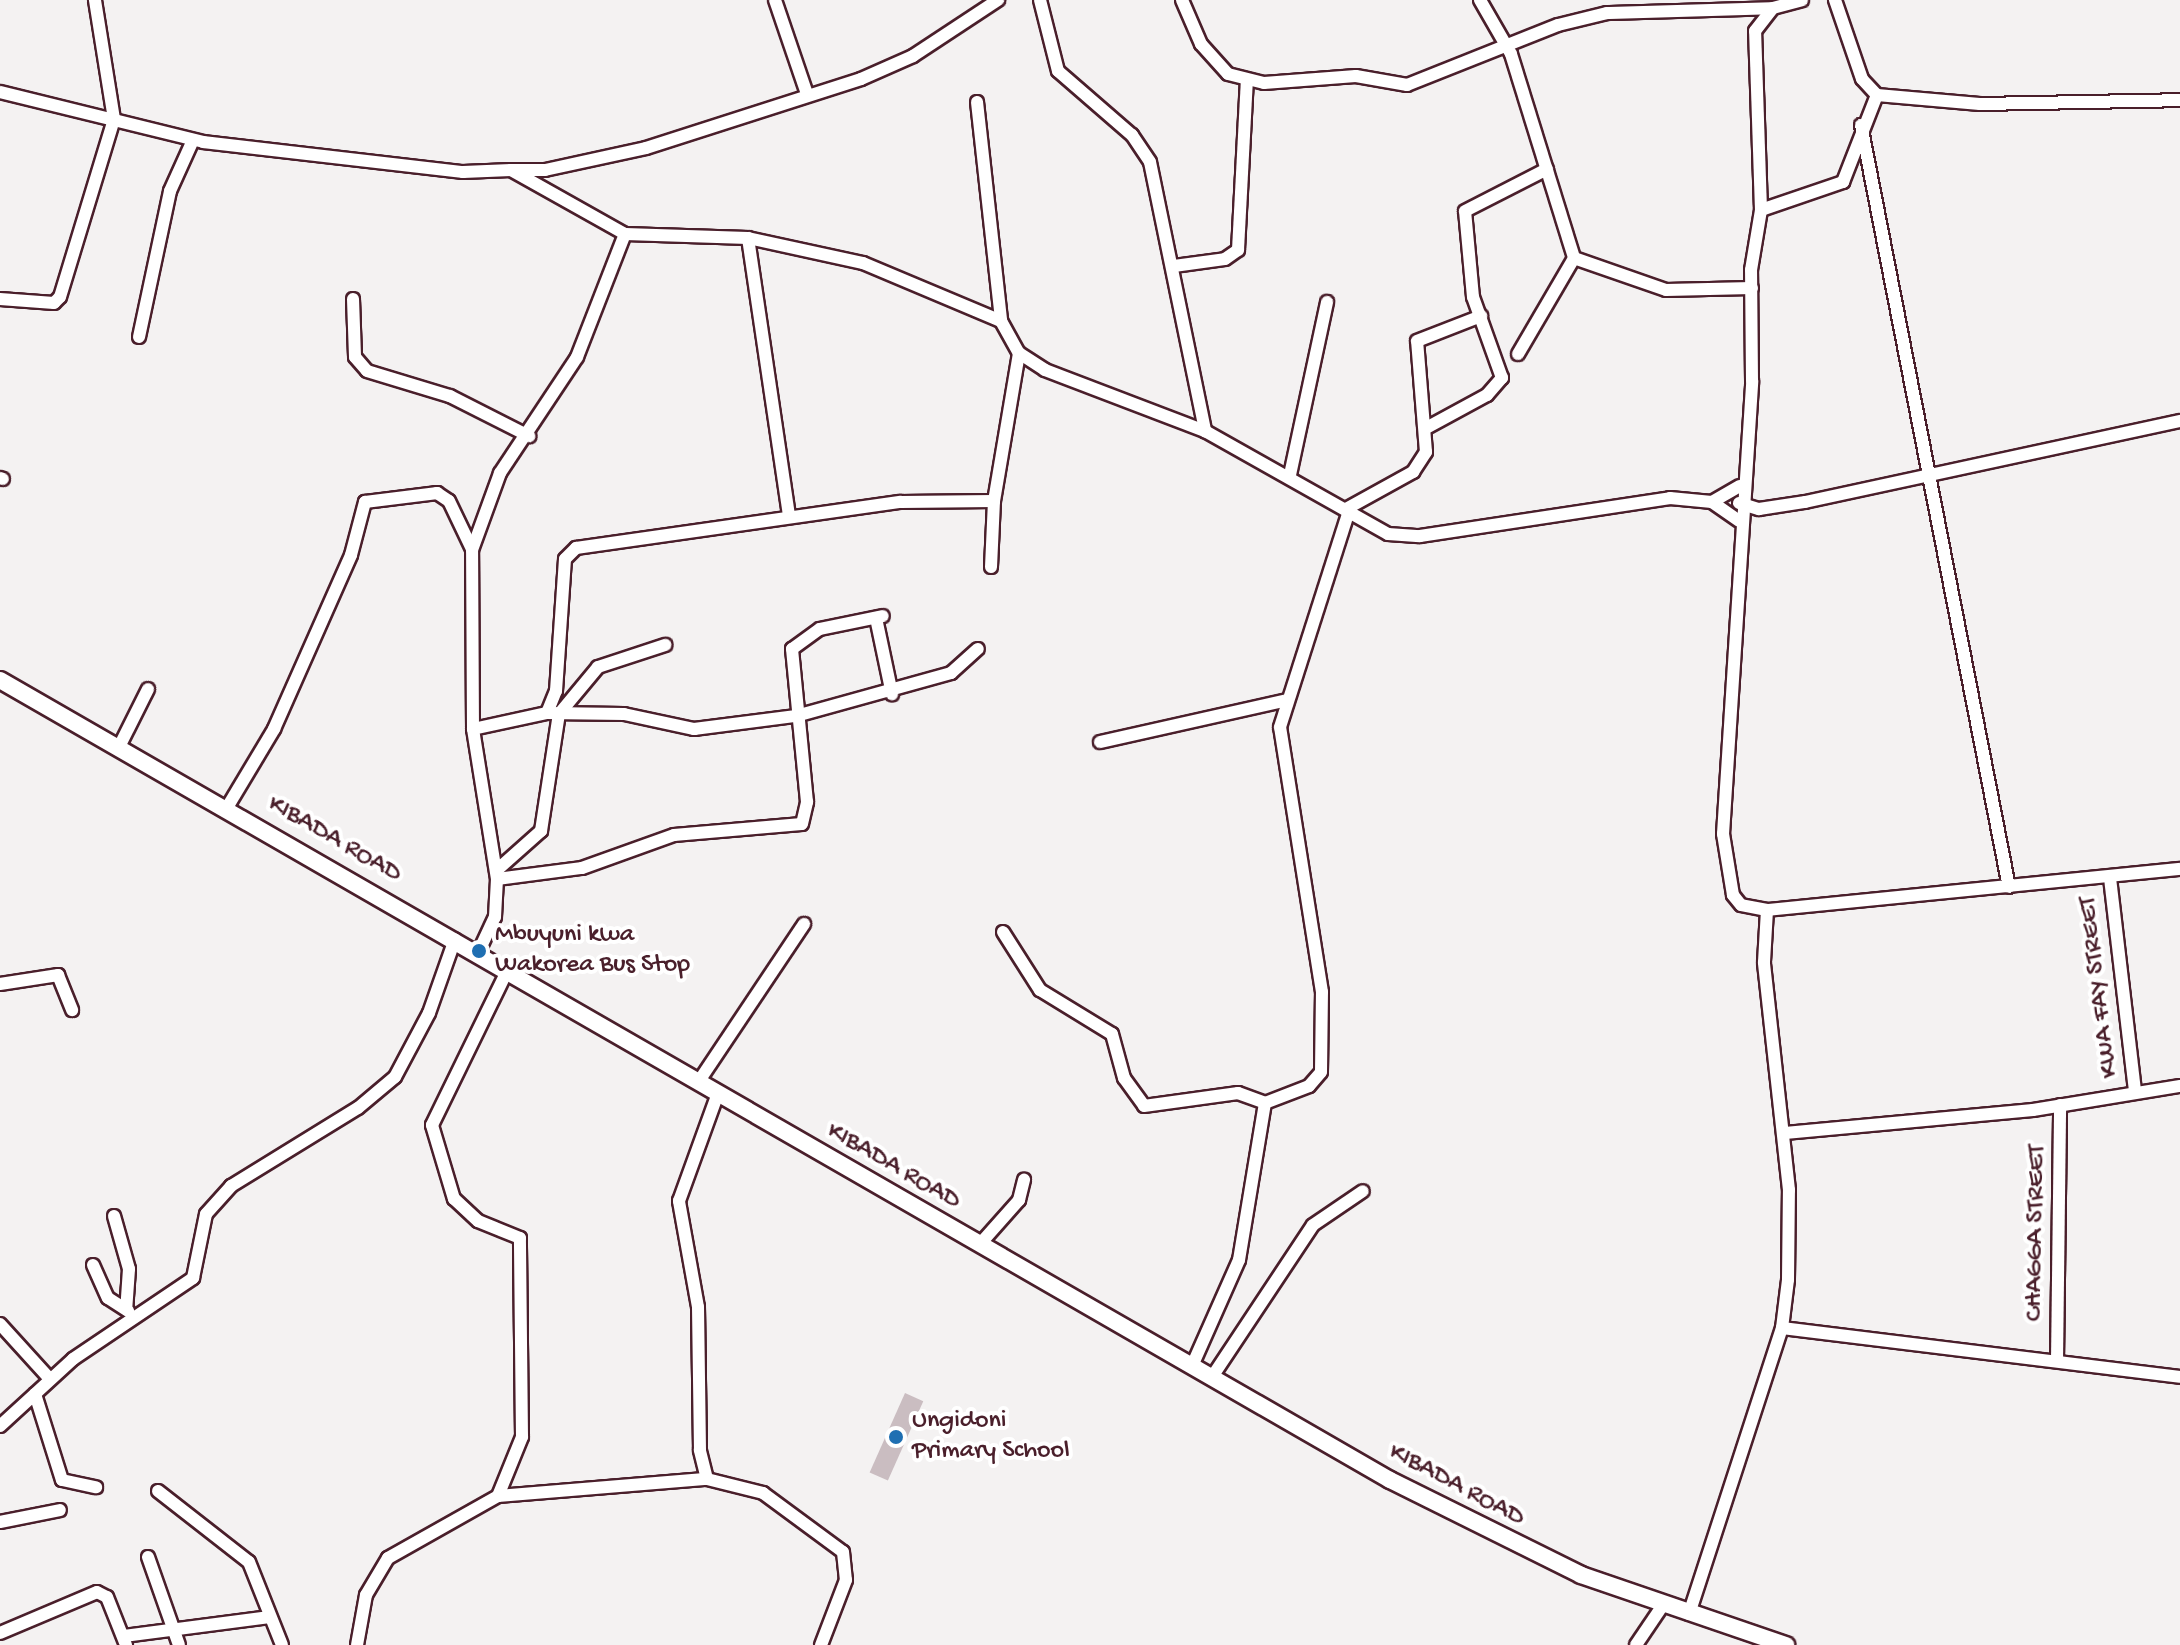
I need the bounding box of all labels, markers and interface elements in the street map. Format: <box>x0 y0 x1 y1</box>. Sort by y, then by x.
street label: KIBADA ROAD <box>262 789 406 891</box>
street label: KWA FAY STREET <box>2073 894 2127 1080</box>
place label: Mbuyuni kwa Wakorea Bus Stop <box>495 920 690 982</box>
marker: Mbuyuni kwa Wakorea Bus Stop <box>470 942 488 960</box>
street label: KIBADA ROAD <box>821 1116 965 1218</box>
street label: CHAGGA STREET <box>2020 1144 2054 1322</box>
place label: Ungidoni Primary School <box>912 1406 1070 1468</box>
marker: Ungidoni Primary School <box>887 1428 905 1446</box>
street label: KIBADA ROAD <box>1383 1437 1529 1535</box>

